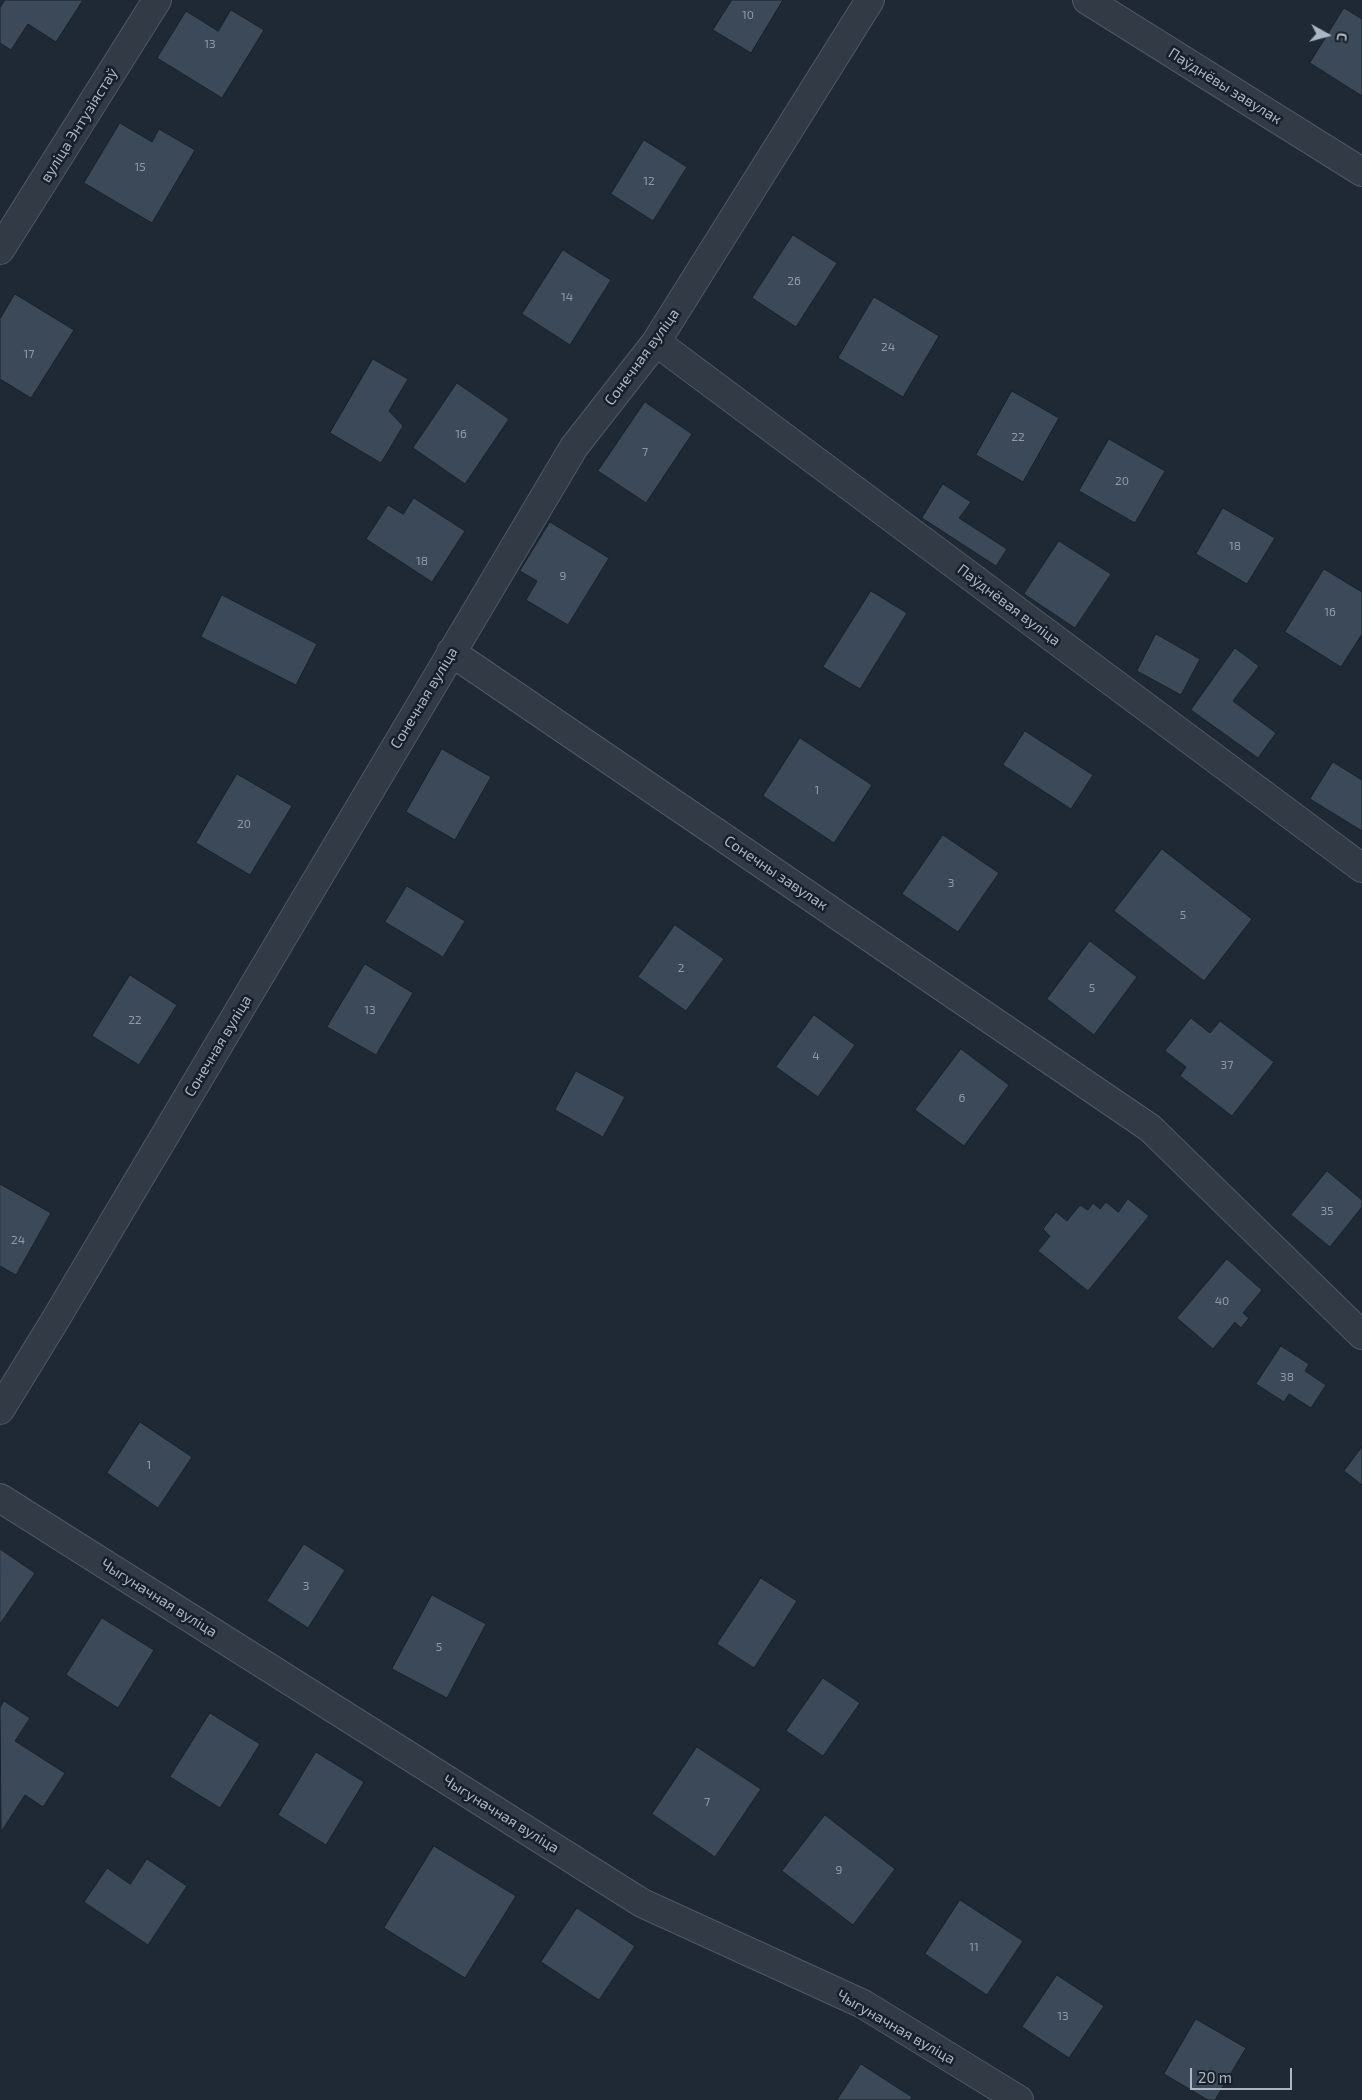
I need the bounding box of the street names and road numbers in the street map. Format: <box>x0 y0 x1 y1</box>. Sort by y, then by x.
street label: Паўднёвы завулак <box>1165 44 1285 128</box>
street label: вуліца Энтузіястаў <box>37 64 121 186</box>
street label: Сонечная вуліца <box>601 305 683 409</box>
street label: Паўднёвая вуліца <box>954 560 1064 650</box>
street label: Сонечная вуліца <box>387 644 461 752</box>
street label: Сонечны завулак <box>721 832 831 914</box>
street label: Сонечная вуліца <box>181 992 255 1100</box>
street label: Чыгуначная вуліца <box>98 1555 220 1641</box>
street label: Чыгуначная вуліца <box>440 1771 562 1857</box>
street label: Чыгуначная вуліца <box>834 1986 958 2068</box>

